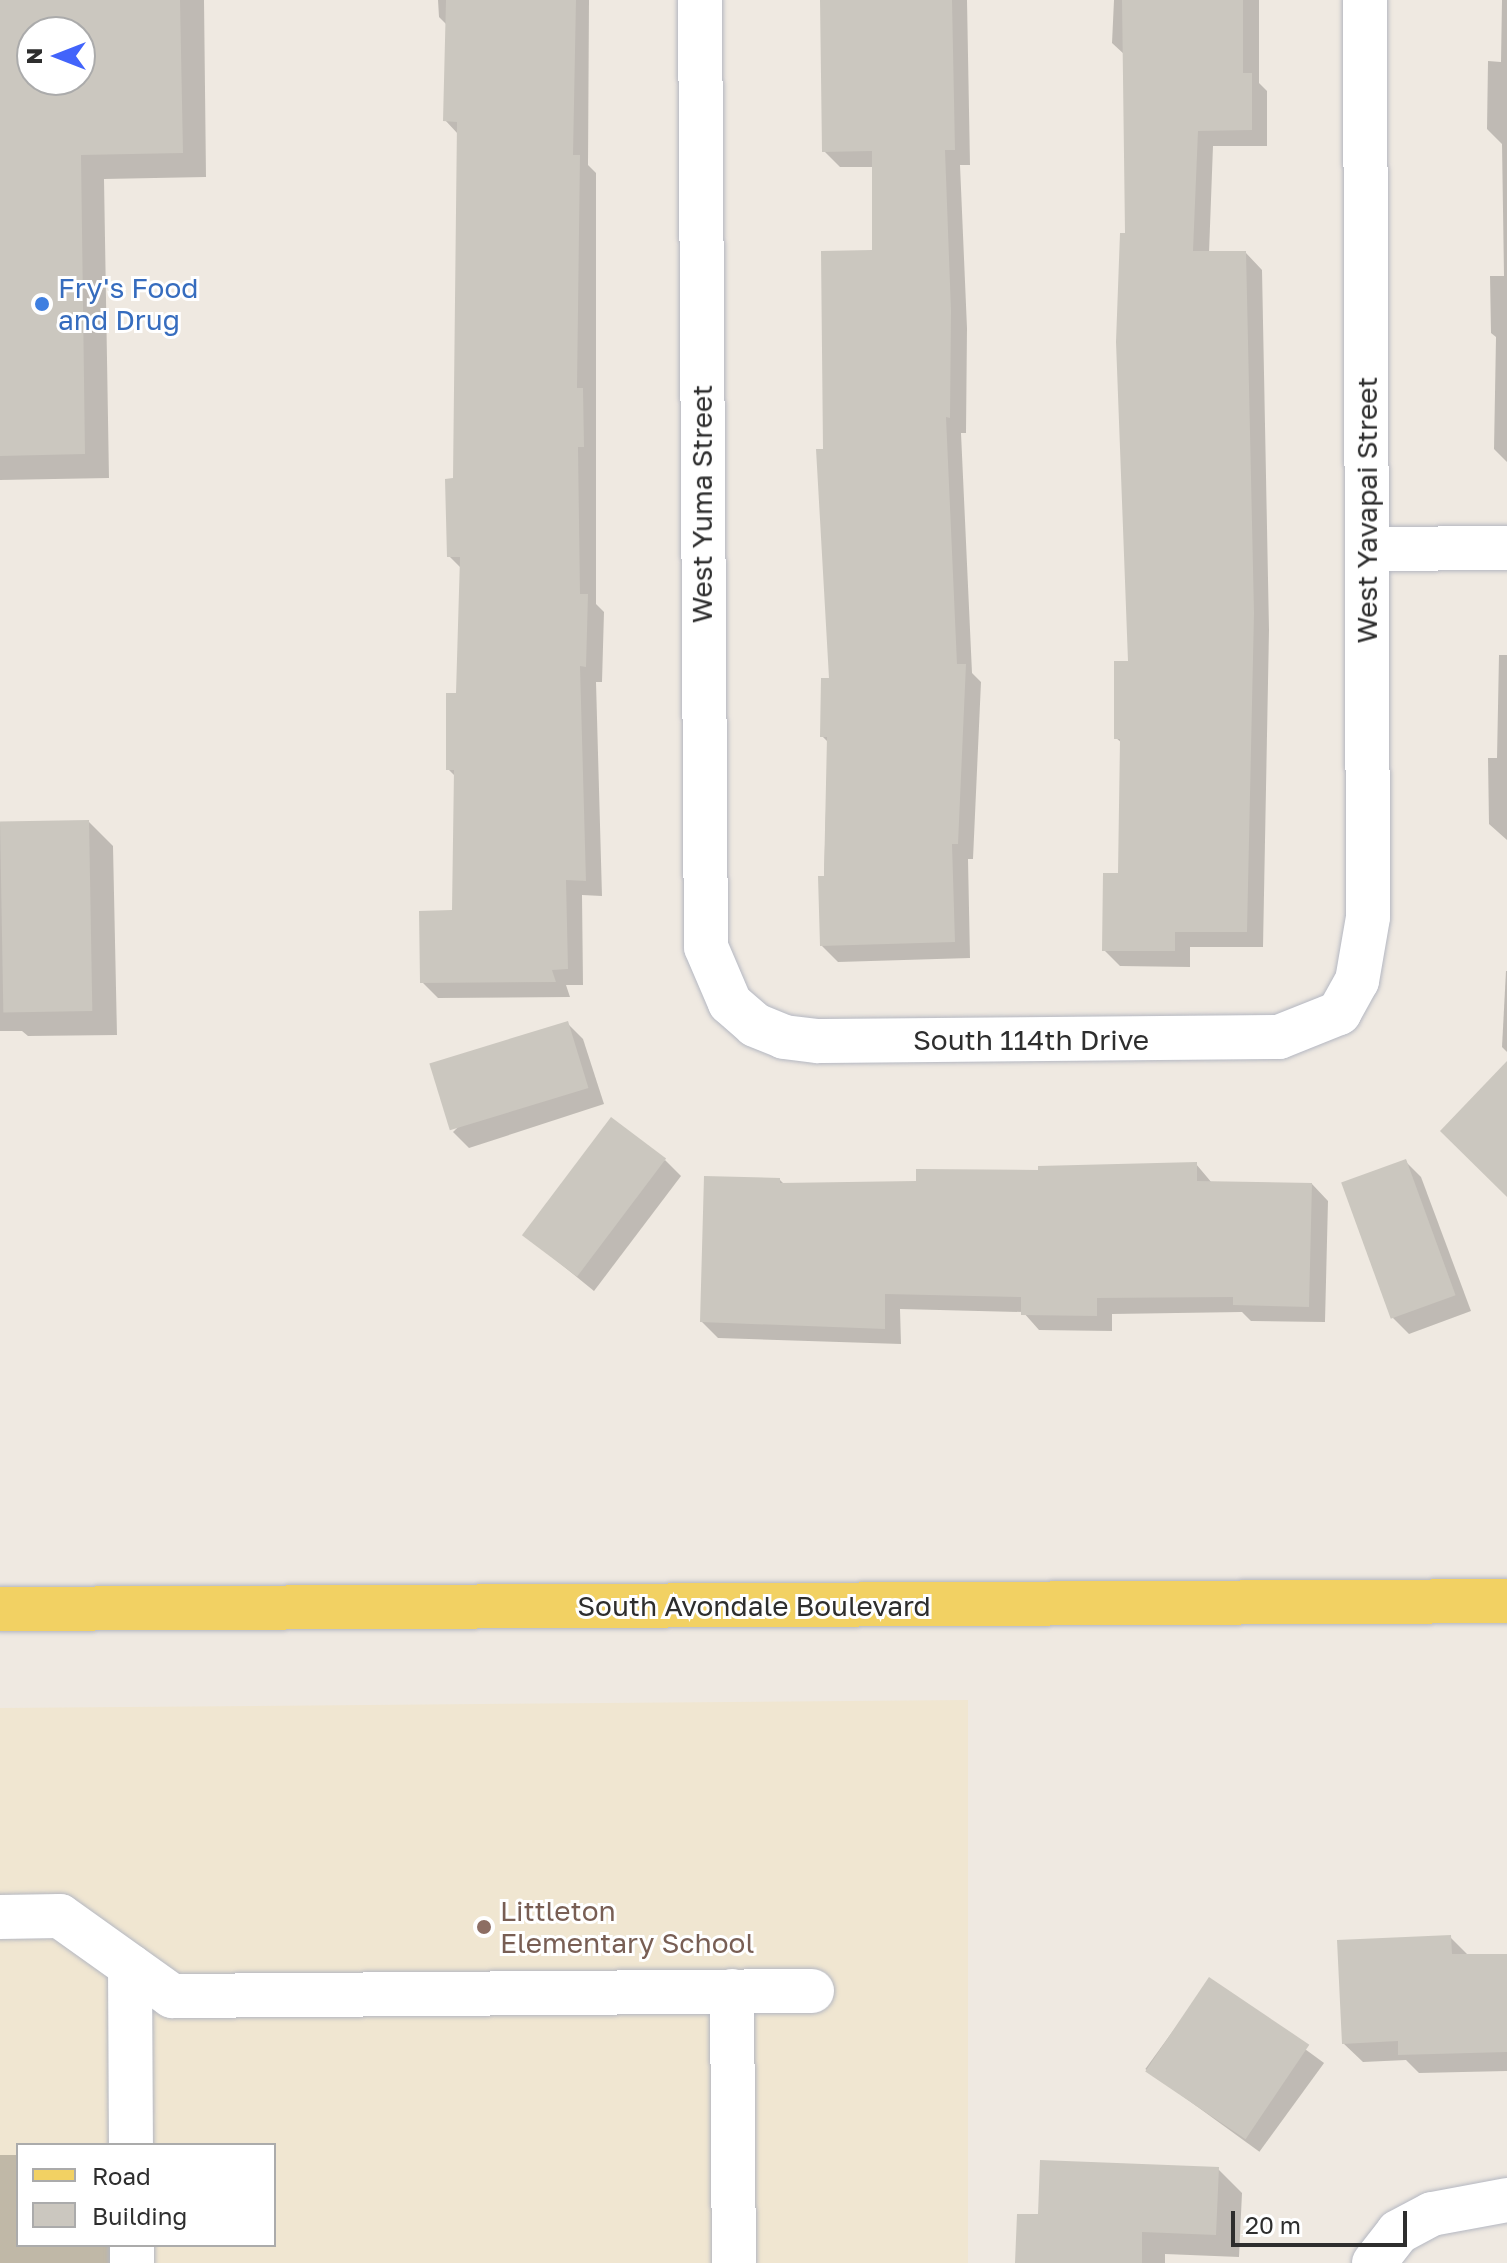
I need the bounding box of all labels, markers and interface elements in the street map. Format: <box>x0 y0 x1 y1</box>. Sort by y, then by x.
north arrow <box>16 16 96 96</box>
text: N <box>20 48 47 64</box>
place label: Fry's Food and Drug <box>58 271 198 337</box>
marker: Fry's Food and Drug <box>33 295 51 313</box>
street label: West Yavapai Street <box>1350 376 1384 644</box>
street label: West Yuma Street <box>685 385 719 623</box>
street label: South 114th Drive <box>913 1023 1149 1057</box>
street label: South Avondale Boulevard <box>577 1589 931 1623</box>
place label: Littleton Elementary School <box>500 1894 754 1960</box>
marker: Littleton Elementary School <box>475 1918 493 1936</box>
legend <box>16 2143 276 2247</box>
text: Road <box>92 2161 151 2190</box>
scale bar <box>1235 2195 1411 2245</box>
text: Building <box>92 2201 187 2230</box>
text: 20 m <box>1245 2210 1301 2239</box>

